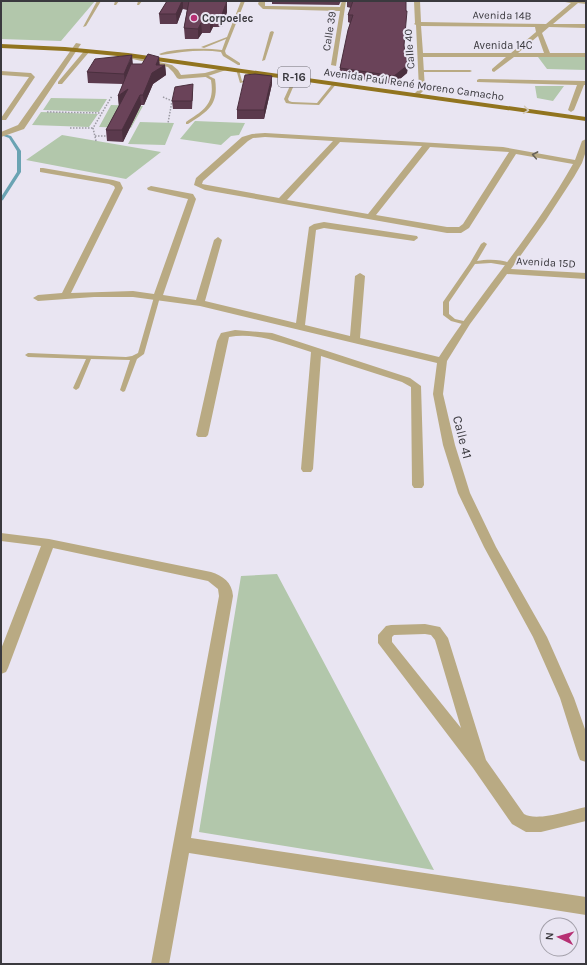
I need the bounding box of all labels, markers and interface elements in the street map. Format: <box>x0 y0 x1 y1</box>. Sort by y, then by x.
street label: Avenida 14B <box>472 8 532 23</box>
street label: Calle 39 <box>320 10 339 52</box>
place label: Corpoelec <box>202 12 253 25</box>
marker: Corpoelec <box>189 13 199 23</box>
street label: Calle 40 <box>402 29 417 69</box>
street label: Avenida 14C <box>474 39 533 52</box>
street label: Avenida Paúl René Moreno Camacho <box>323 65 505 104</box>
road number: R-16 <box>278 67 310 87</box>
one-way arrow <box>523 105 529 114</box>
one-way arrow <box>532 151 538 159</box>
street label: Avenida 15D <box>516 254 576 271</box>
street label: Calle 41 <box>450 414 475 460</box>
north arrow <box>539 917 579 957</box>
text: N <box>543 932 556 941</box>

